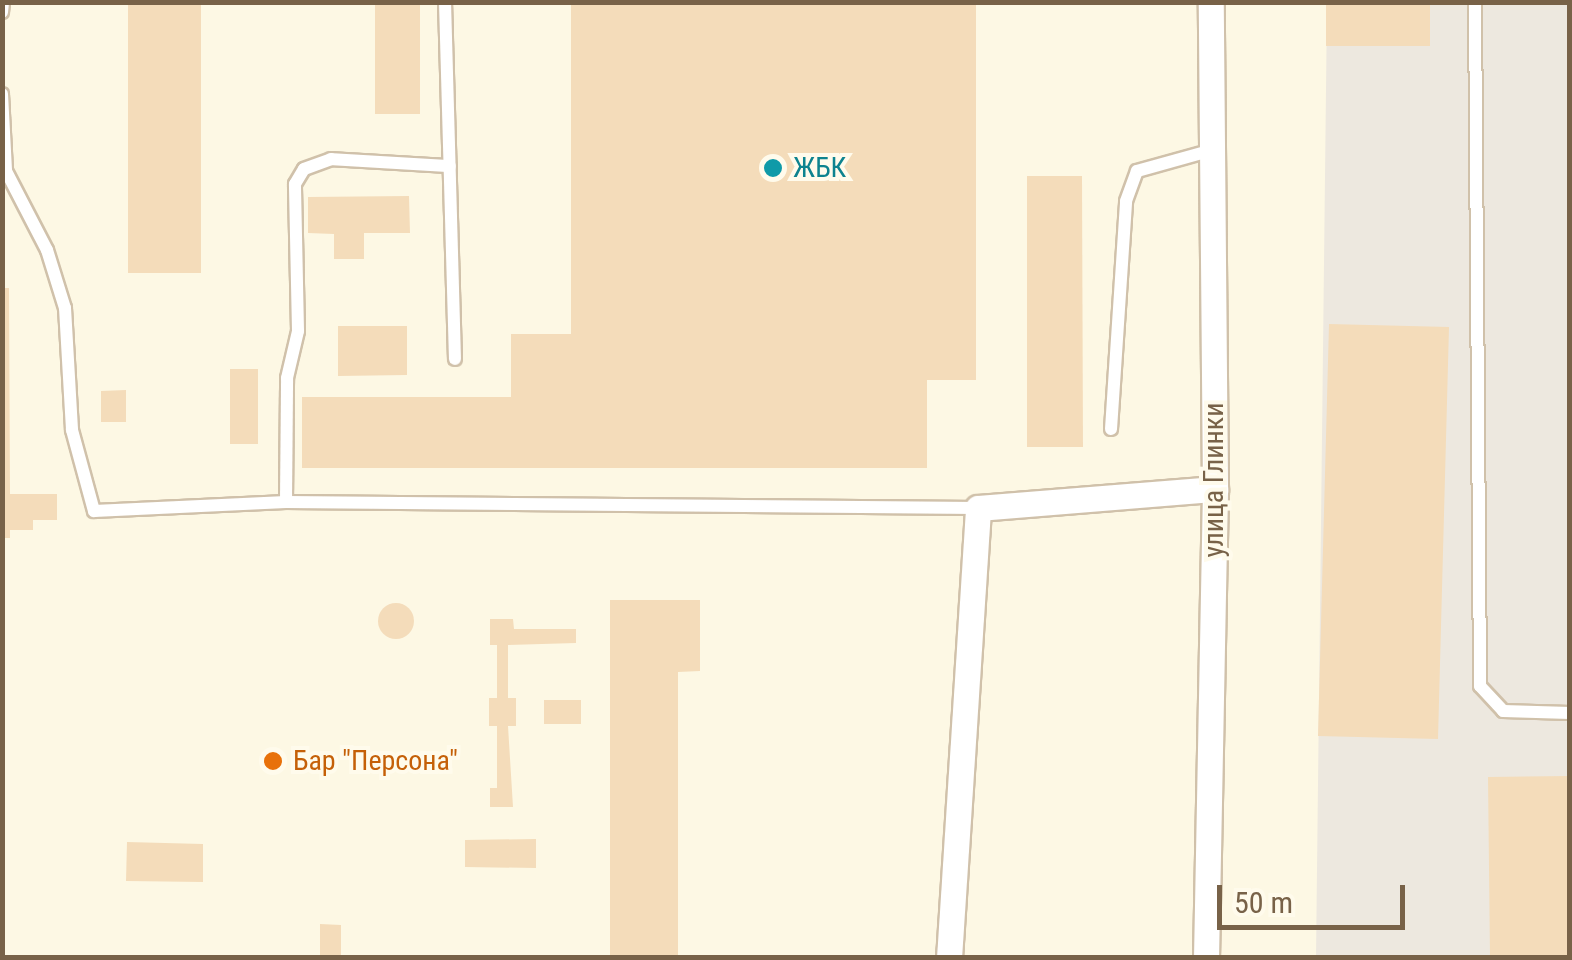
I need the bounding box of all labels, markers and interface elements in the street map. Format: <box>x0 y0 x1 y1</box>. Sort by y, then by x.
place label: ЖБК <box>793 151 846 185</box>
marker: ЖБК <box>762 157 784 179</box>
street label: улица Глинки <box>1197 402 1231 558</box>
place label: Бар "Персона" <box>293 744 458 778</box>
marker: Бар "Персона" <box>262 750 284 772</box>
scale bar <box>1222 865 1410 927</box>
text: 50 m <box>1234 885 1293 920</box>

